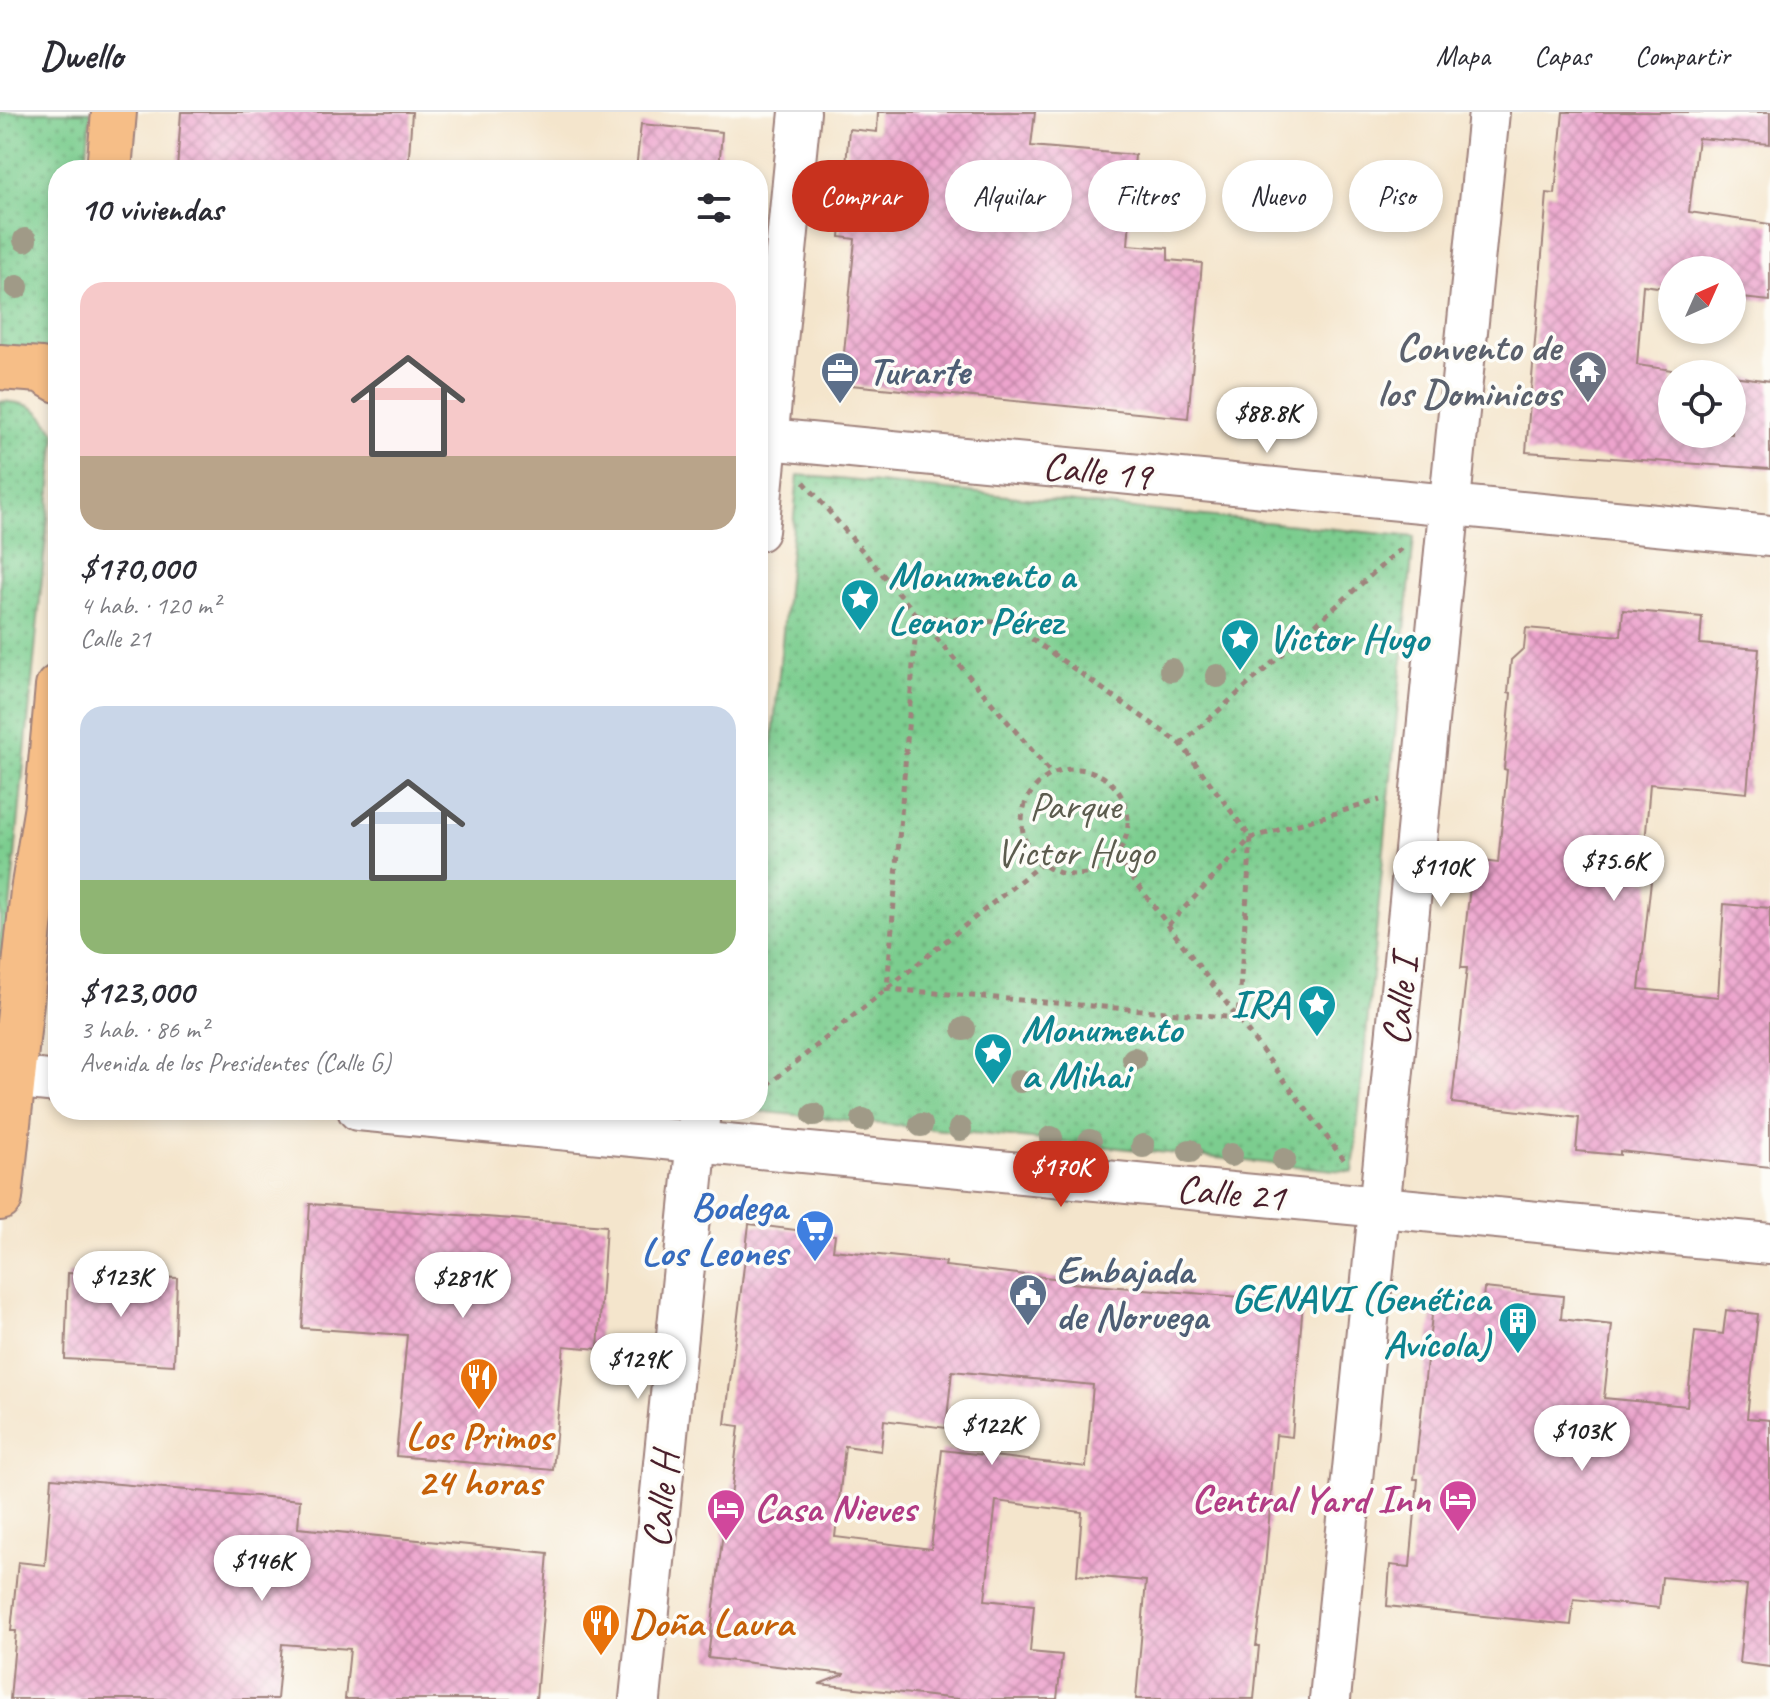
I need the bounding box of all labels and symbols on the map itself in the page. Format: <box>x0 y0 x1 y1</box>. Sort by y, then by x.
north arrow <box>1658 256 1746 344</box>
place label: Convento de los Dominicos <box>1377 322 1564 418</box>
place label: Turarte <box>868 346 972 396</box>
temple icon: Convento de los Dominicos <box>1567 349 1609 404</box>
office icon: Turarte <box>819 350 861 405</box>
pin: $88.8K <box>1202 387 1332 455</box>
street label: Calle 19 <box>1040 440 1157 502</box>
place label: Monumento a Leonor Pérez <box>888 550 1077 646</box>
place icon: Monumento a Leonor Pérez <box>839 577 881 632</box>
place label: Victor Hugo <box>1268 613 1431 663</box>
place icon: Victor Hugo <box>1219 617 1261 672</box>
park label: Parque Victor Hugo <box>996 781 1156 877</box>
pin: $75.6K <box>1549 835 1679 903</box>
pin: $110K <box>1385 841 1497 909</box>
street label: Calle I <box>1371 945 1430 1048</box>
place label: IRA <box>1230 979 1291 1029</box>
place icon: IRA <box>1296 983 1338 1038</box>
place label: Monumento a Mihai <box>1021 1004 1184 1100</box>
place icon: Monumento a Mihai <box>972 1031 1014 1086</box>
pin: $170K <box>1005 1141 1117 1209</box>
street label: Calle 21 <box>1175 1163 1289 1223</box>
place label: Bodega Los Leones <box>641 1181 791 1277</box>
supermarket icon: Bodega Los Leones <box>794 1208 836 1263</box>
place label: Embajada de Noruega <box>1056 1245 1210 1341</box>
pin: $123K <box>65 1251 177 1319</box>
pin: $281K <box>407 1252 519 1320</box>
public building icon: Embajada de Noruega <box>1007 1272 1049 1327</box>
place label: GENAVI (Genética Avícola) <box>1231 1273 1493 1369</box>
building icon: GENAVI (Genética Avícola) <box>1497 1300 1539 1355</box>
pin: $129K <box>582 1333 694 1401</box>
restaurant icon: Los Primos 24 horas <box>458 1356 500 1411</box>
pin: $122K <box>936 1399 1048 1467</box>
pin: $103K <box>1526 1405 1638 1473</box>
place label: Los Primos 24 horas <box>406 1411 556 1507</box>
street label: Calle H <box>631 1445 691 1550</box>
place label: Central Yard Inn <box>1191 1474 1431 1524</box>
hotel icon: Central Yard Inn <box>1437 1478 1479 1533</box>
place label: Casa Nieves <box>754 1483 920 1533</box>
hotel icon: Casa Nieves <box>705 1487 747 1542</box>
pin: $146K <box>206 1535 318 1603</box>
place label: Doña Laura <box>629 1598 796 1648</box>
restaurant icon: Doña Laura <box>580 1602 622 1657</box>

